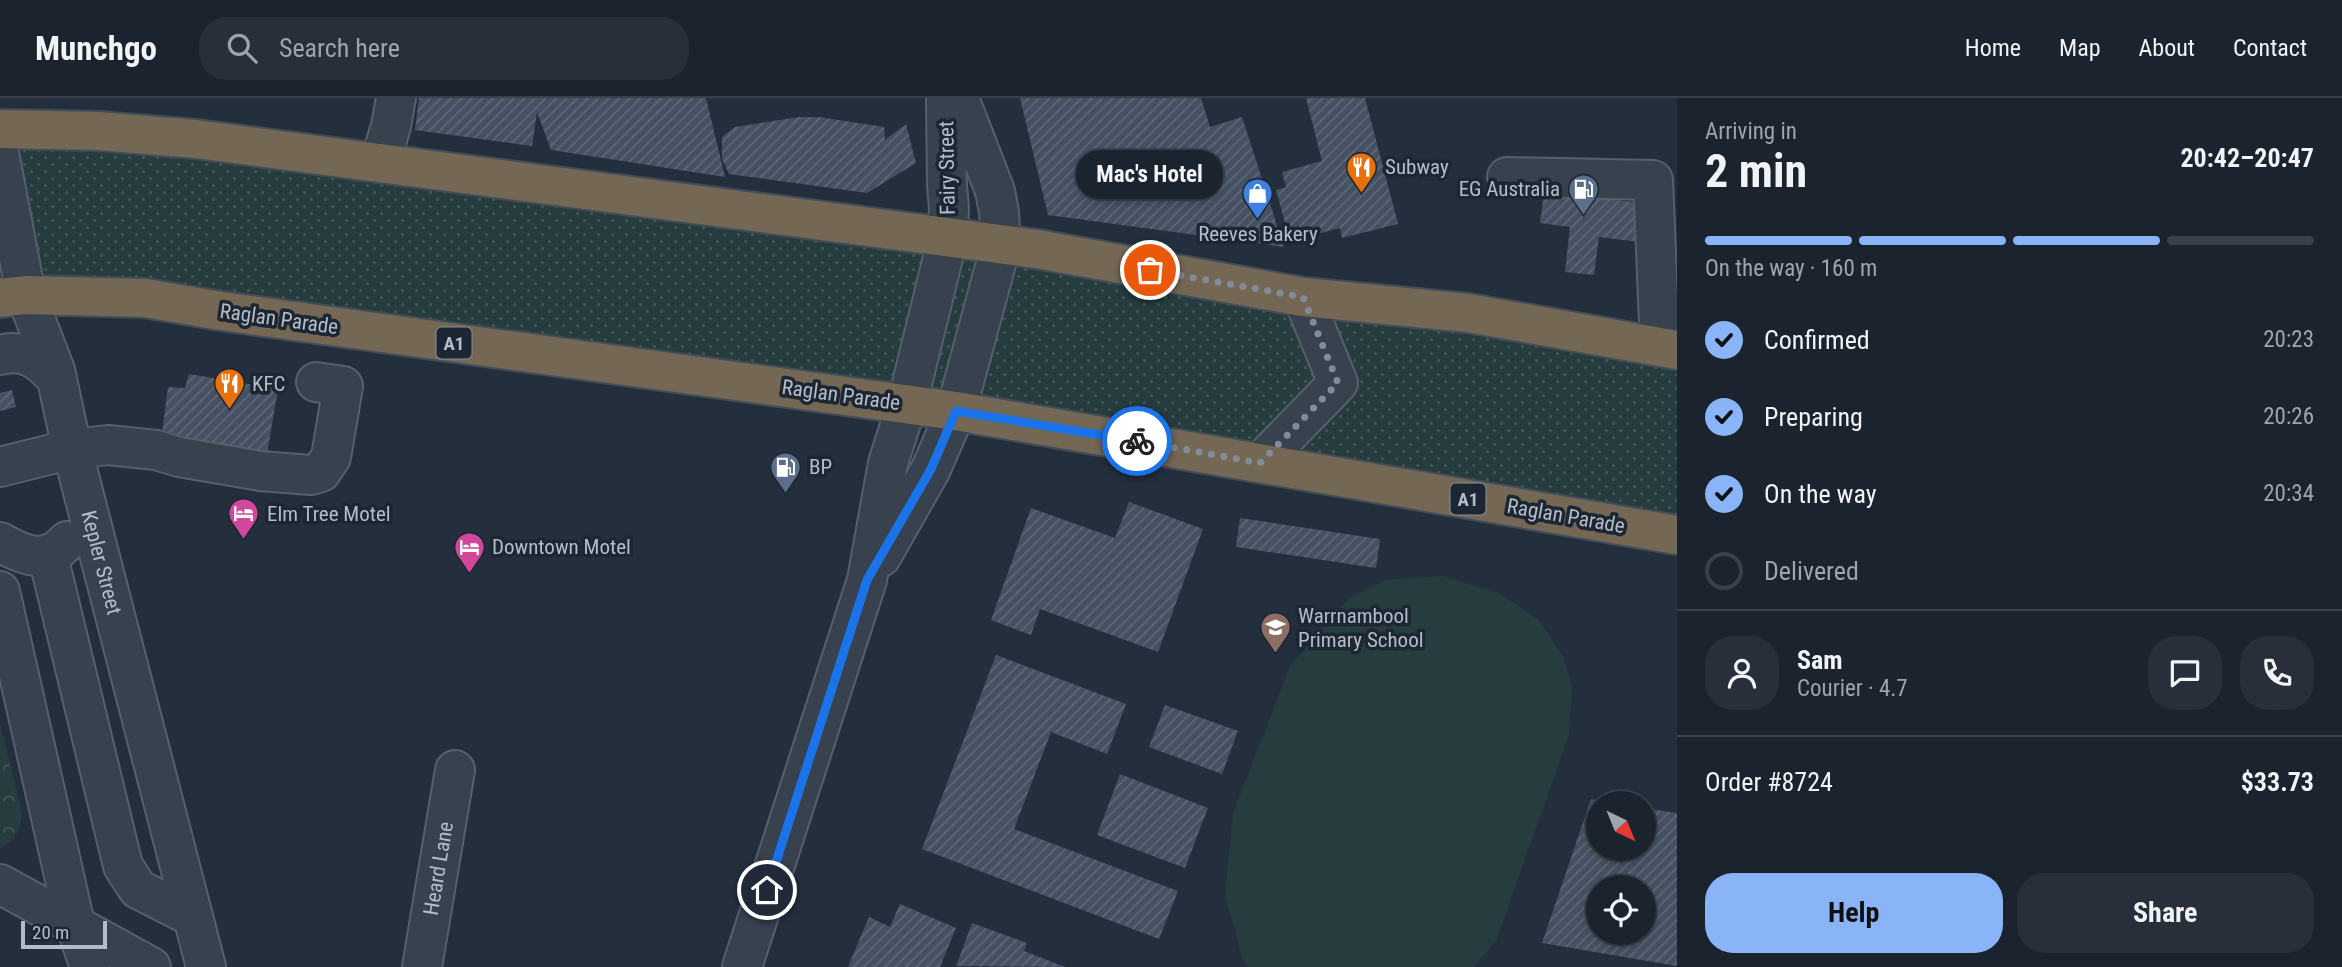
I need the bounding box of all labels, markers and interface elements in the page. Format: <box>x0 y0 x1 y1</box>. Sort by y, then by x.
search box <box>199 17 689 80</box>
text: Munchgo <box>35 29 157 68</box>
icon: search <box>223 29 261 67</box>
text: Search here <box>279 33 400 63</box>
text: Home <box>1965 34 2021 62</box>
text: Map <box>2059 34 2101 62</box>
text: About <box>2139 34 2195 62</box>
text: Contact <box>2233 34 2307 62</box>
text: Arriving in <box>1705 118 1797 145</box>
street label: Fairy Street <box>934 121 960 215</box>
text: 20:42–20:47 <box>2180 143 2314 173</box>
text: 2 min <box>1705 144 1807 198</box>
restaurant icon: Subway <box>1345 150 1379 194</box>
callout: Mac's Hotel <box>1076 151 1224 200</box>
place label: Subway <box>1385 155 1449 179</box>
text: Mac's Hotel <box>1096 161 1203 188</box>
fuel station icon: EG Australia <box>1566 172 1600 216</box>
shop icon: Reeves Bakery <box>1241 177 1275 221</box>
place label: EG Australia <box>1459 177 1560 201</box>
place label: Reeves Bakery <box>1198 222 1318 246</box>
pin <box>1120 240 1180 300</box>
icon: bag <box>1131 251 1169 289</box>
text: On the way · 160 m <box>1705 255 1877 282</box>
street label: Raglan Parade <box>218 299 340 339</box>
icon: check <box>1705 321 1743 359</box>
text: Confirmed <box>1764 325 1870 355</box>
text: 20:23 <box>2263 326 2314 353</box>
road number: A1 <box>436 328 472 358</box>
restaurant icon: KFC <box>212 367 246 411</box>
place label: KFC <box>252 372 285 396</box>
street label: Raglan Parade <box>780 375 902 415</box>
icon: check <box>1705 398 1743 436</box>
text: Preparing <box>1764 402 1863 432</box>
text: 20:26 <box>2263 403 2314 430</box>
courier <box>1102 406 1172 476</box>
icon: bike <box>1118 422 1156 460</box>
fuel station icon: BP <box>769 450 803 494</box>
place label: BP <box>809 455 832 479</box>
icon: check <box>1705 475 1743 513</box>
text: On the way <box>1764 479 1877 509</box>
text: 20:34 <box>2263 480 2314 507</box>
road number: A1 <box>1450 484 1486 514</box>
street label: Raglan Parade <box>1505 494 1627 538</box>
hotel icon: Elm Tree Motel <box>227 497 261 541</box>
place label: Elm Tree Motel <box>267 502 391 526</box>
street label: Kepler Street <box>76 508 126 617</box>
hotel icon: Downtown Motel <box>452 530 486 574</box>
place label: Downtown Motel <box>492 535 631 559</box>
text: Delivered <box>1764 556 1859 586</box>
place label: Warrnambool Primary School <box>1298 604 1424 652</box>
school or university icon: Warrnambool Primary School <box>1258 611 1292 655</box>
button: person <box>1705 636 1779 710</box>
button: chat <box>2148 636 2222 710</box>
button: phone <box>2240 636 2314 710</box>
text: Sam <box>1797 645 1843 675</box>
text: Courier · 4.7 <box>1797 675 1908 702</box>
text: Order #8724 <box>1705 767 1833 797</box>
text: $33.73 <box>2241 767 2314 797</box>
north arrow <box>1586 791 1656 861</box>
map controls <box>1586 791 1656 945</box>
street label: Heard Lane <box>419 820 458 917</box>
pin <box>737 860 797 920</box>
icon: home <box>748 871 786 909</box>
button: Help <box>1705 873 2003 953</box>
button: Share <box>2017 873 2314 953</box>
button: locate <box>1586 875 1656 945</box>
scale bar <box>21 918 107 950</box>
text: 20 m <box>32 921 69 944</box>

